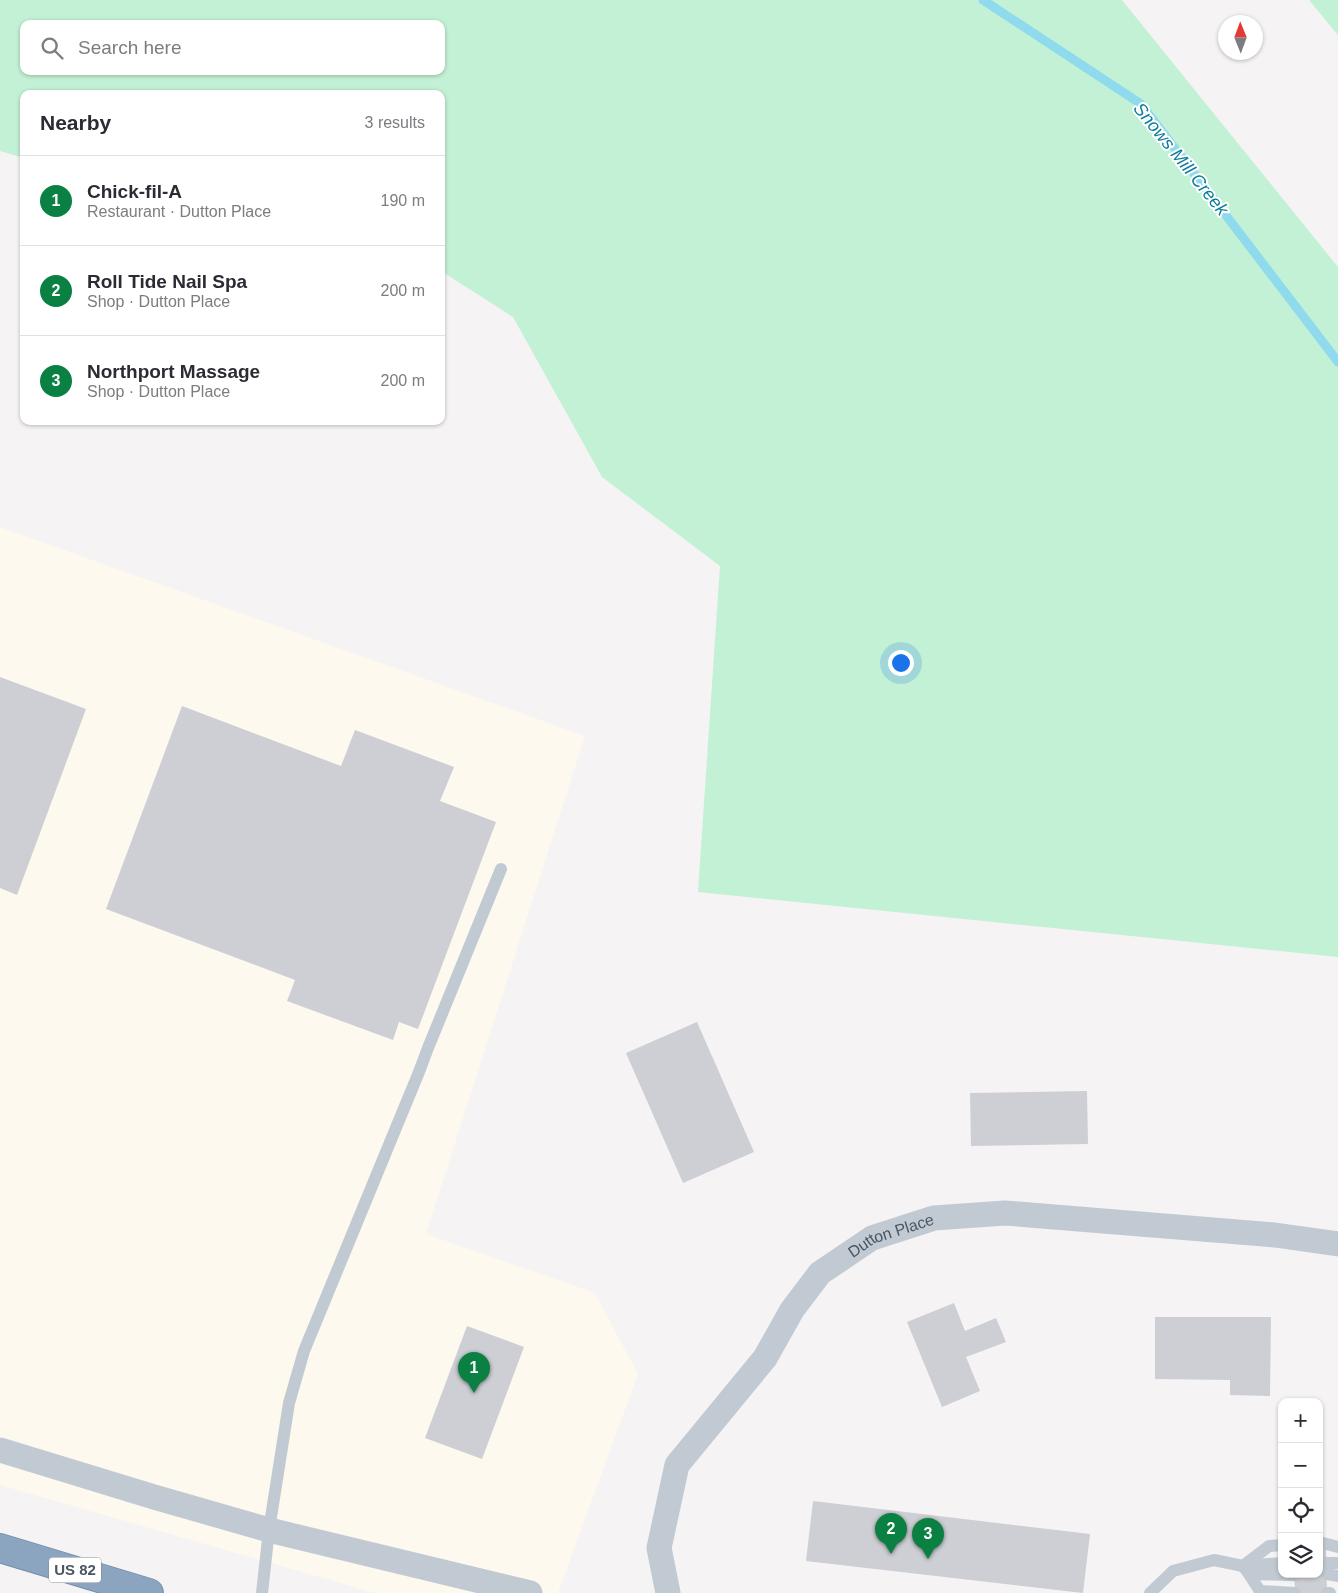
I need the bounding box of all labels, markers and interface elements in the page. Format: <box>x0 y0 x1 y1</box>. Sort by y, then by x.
north arrow <box>1218 15 1263 60</box>
search box <box>20 20 445 75</box>
icon: search <box>38 34 66 62</box>
text: Search here <box>78 37 182 58</box>
water label: Snows Mill Creek <box>1129 99 1233 220</box>
text: Nearby <box>40 111 111 134</box>
text: 3 results <box>365 114 425 131</box>
text: Chick-fil-A <box>87 181 182 202</box>
text: 1 <box>52 192 60 209</box>
text: 190 m <box>381 192 425 209</box>
text: Restaurant · Dutton Place <box>87 203 271 220</box>
text: Roll Tide Nail Spa <box>87 271 247 292</box>
text: 2 <box>52 282 60 299</box>
text: 200 m <box>381 282 425 299</box>
text: Shop · Dutton Place <box>87 293 230 310</box>
text: Northport Massage <box>87 361 260 382</box>
text: 3 <box>52 372 60 389</box>
text: 200 m <box>381 372 425 389</box>
text: Shop · Dutton Place <box>87 383 230 400</box>
your location <box>888 650 914 676</box>
street label: Dutton Place <box>845 1211 936 1261</box>
pin: 1 <box>458 1352 490 1393</box>
map controls <box>1278 1398 1323 1578</box>
button: + <box>1278 1398 1323 1443</box>
button: − <box>1278 1443 1323 1488</box>
button: locate <box>1278 1488 1323 1533</box>
pin: 2 <box>875 1513 907 1554</box>
pin: 3 <box>912 1518 944 1559</box>
button: layers <box>1278 1533 1323 1578</box>
road number: US 82 <box>49 1558 101 1582</box>

